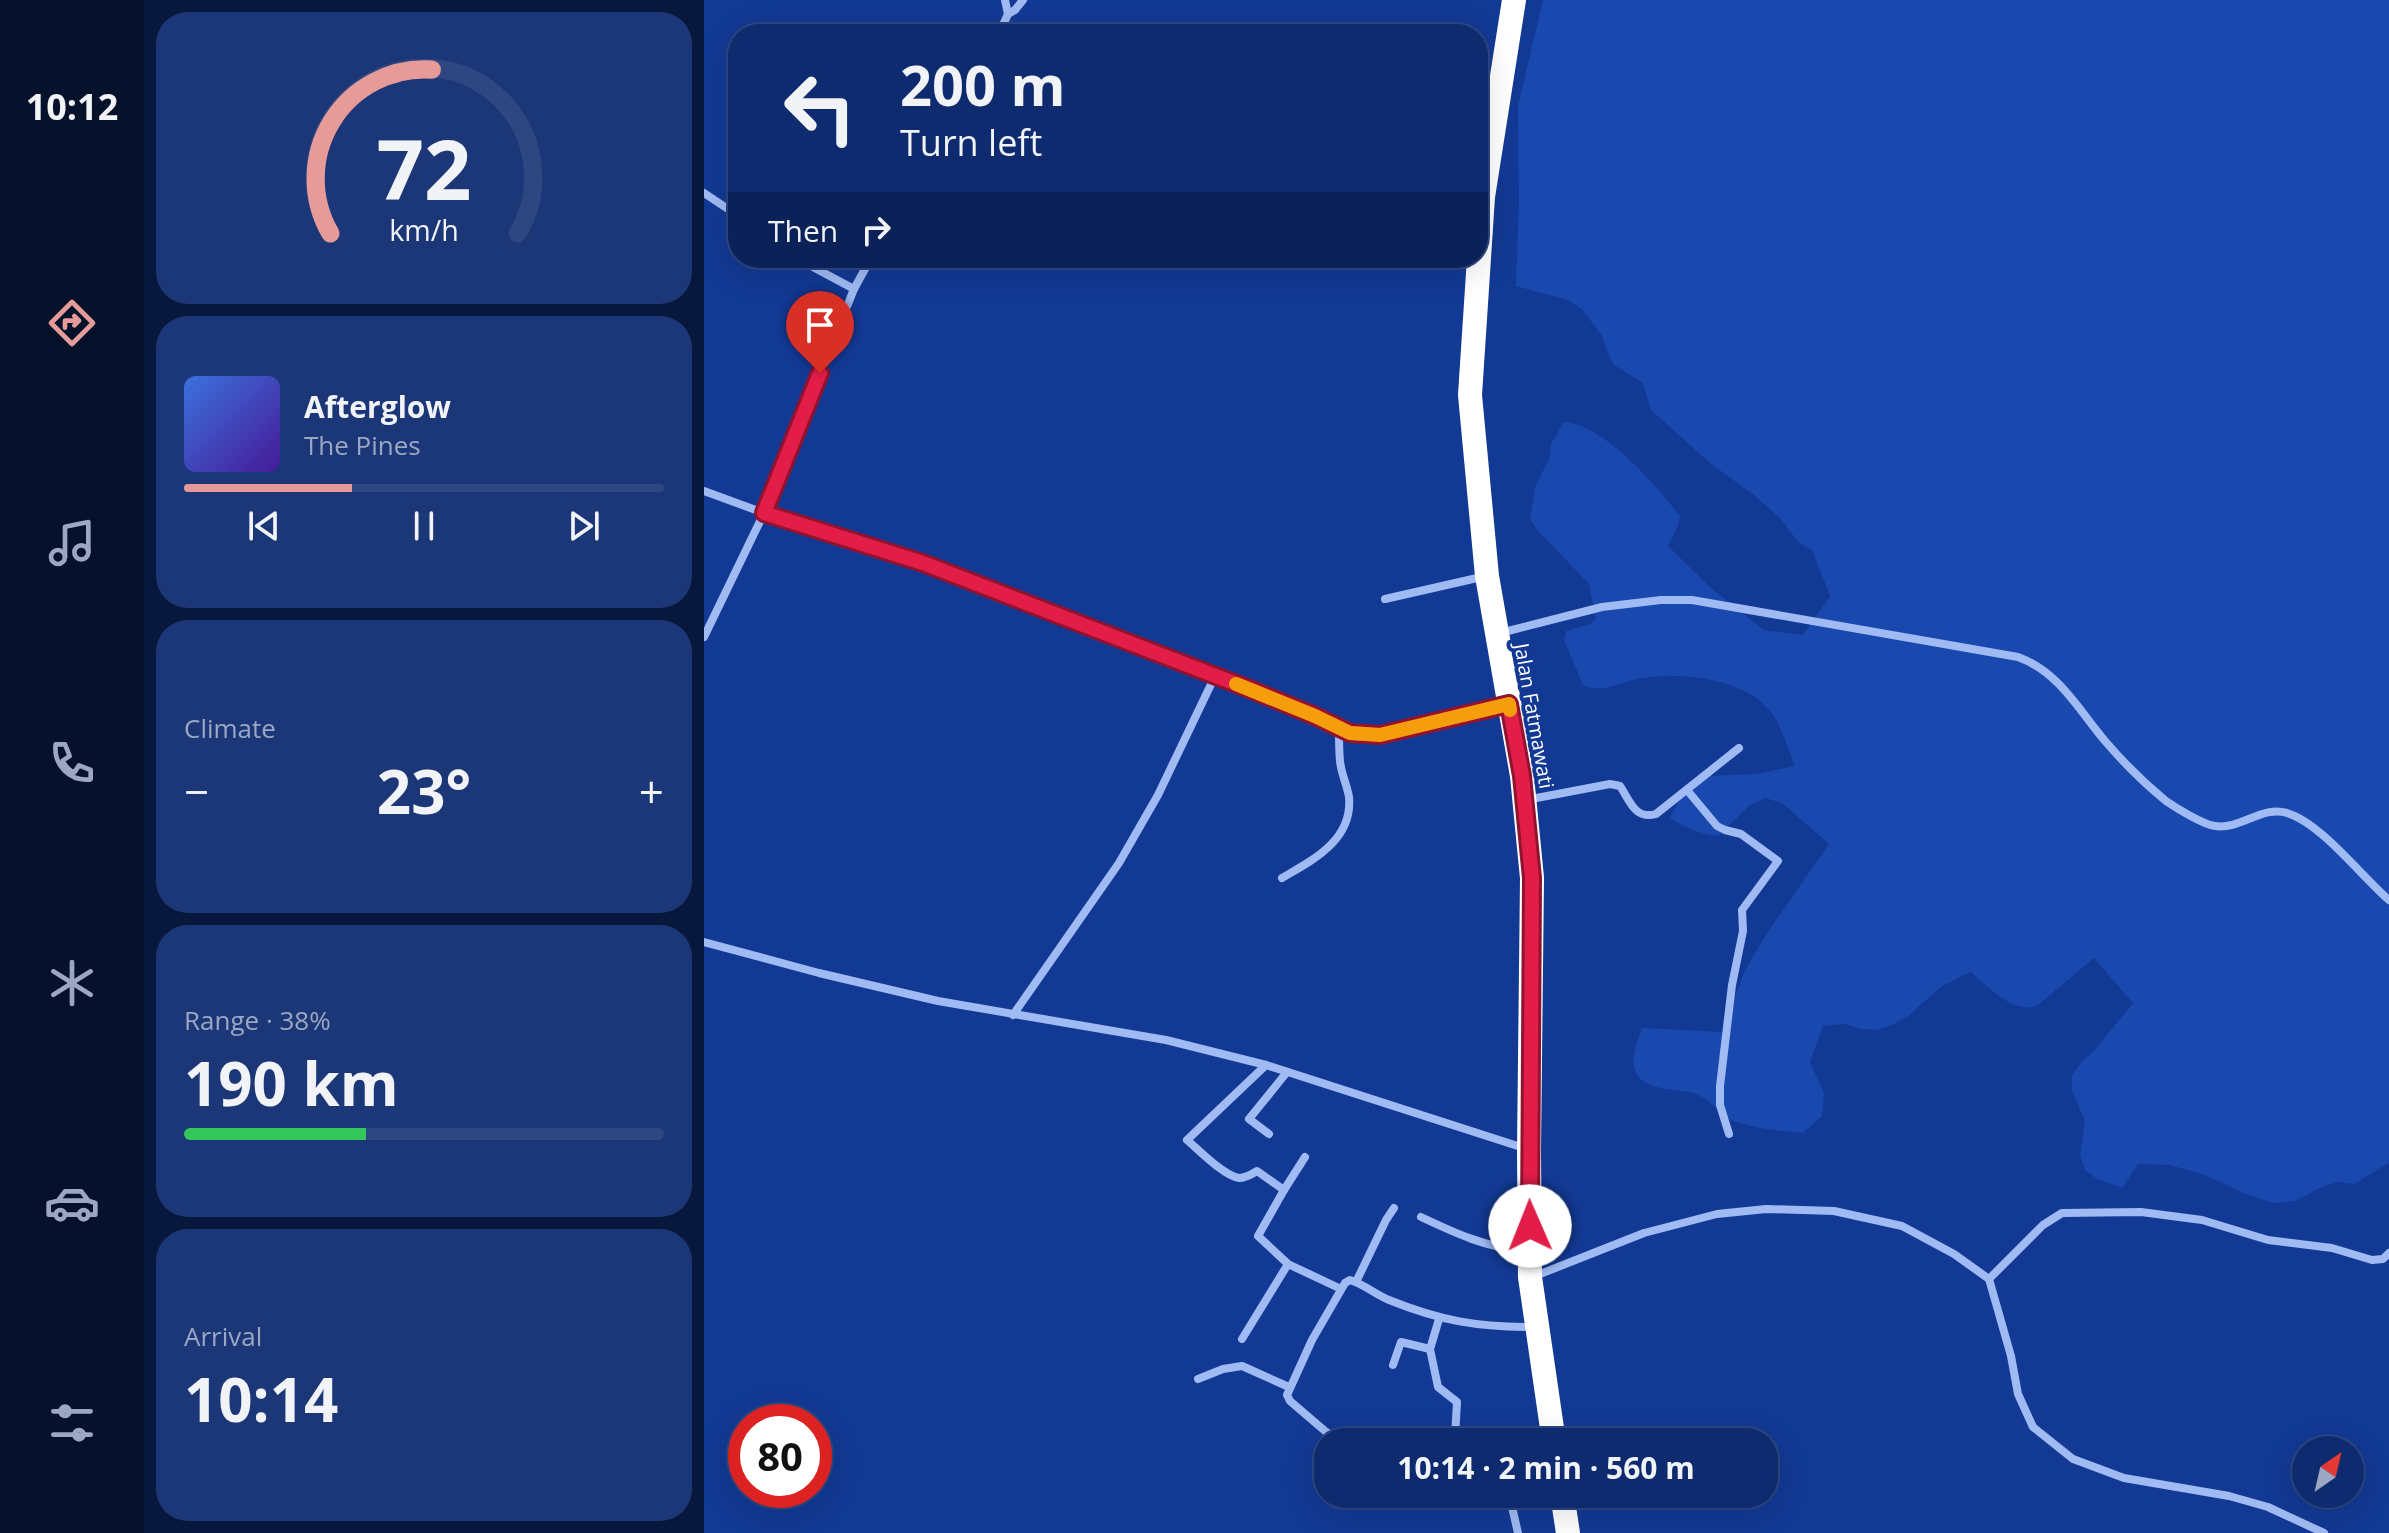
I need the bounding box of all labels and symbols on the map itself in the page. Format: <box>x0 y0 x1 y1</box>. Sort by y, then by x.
pin <box>786 291 854 373</box>
street label: Jalan Fatmawati <box>1508 639 1561 791</box>
position arrow <box>1488 1184 1572 1268</box>
speed limit sign: 80 <box>728 1404 832 1508</box>
north arrow <box>2292 1436 2364 1508</box>

